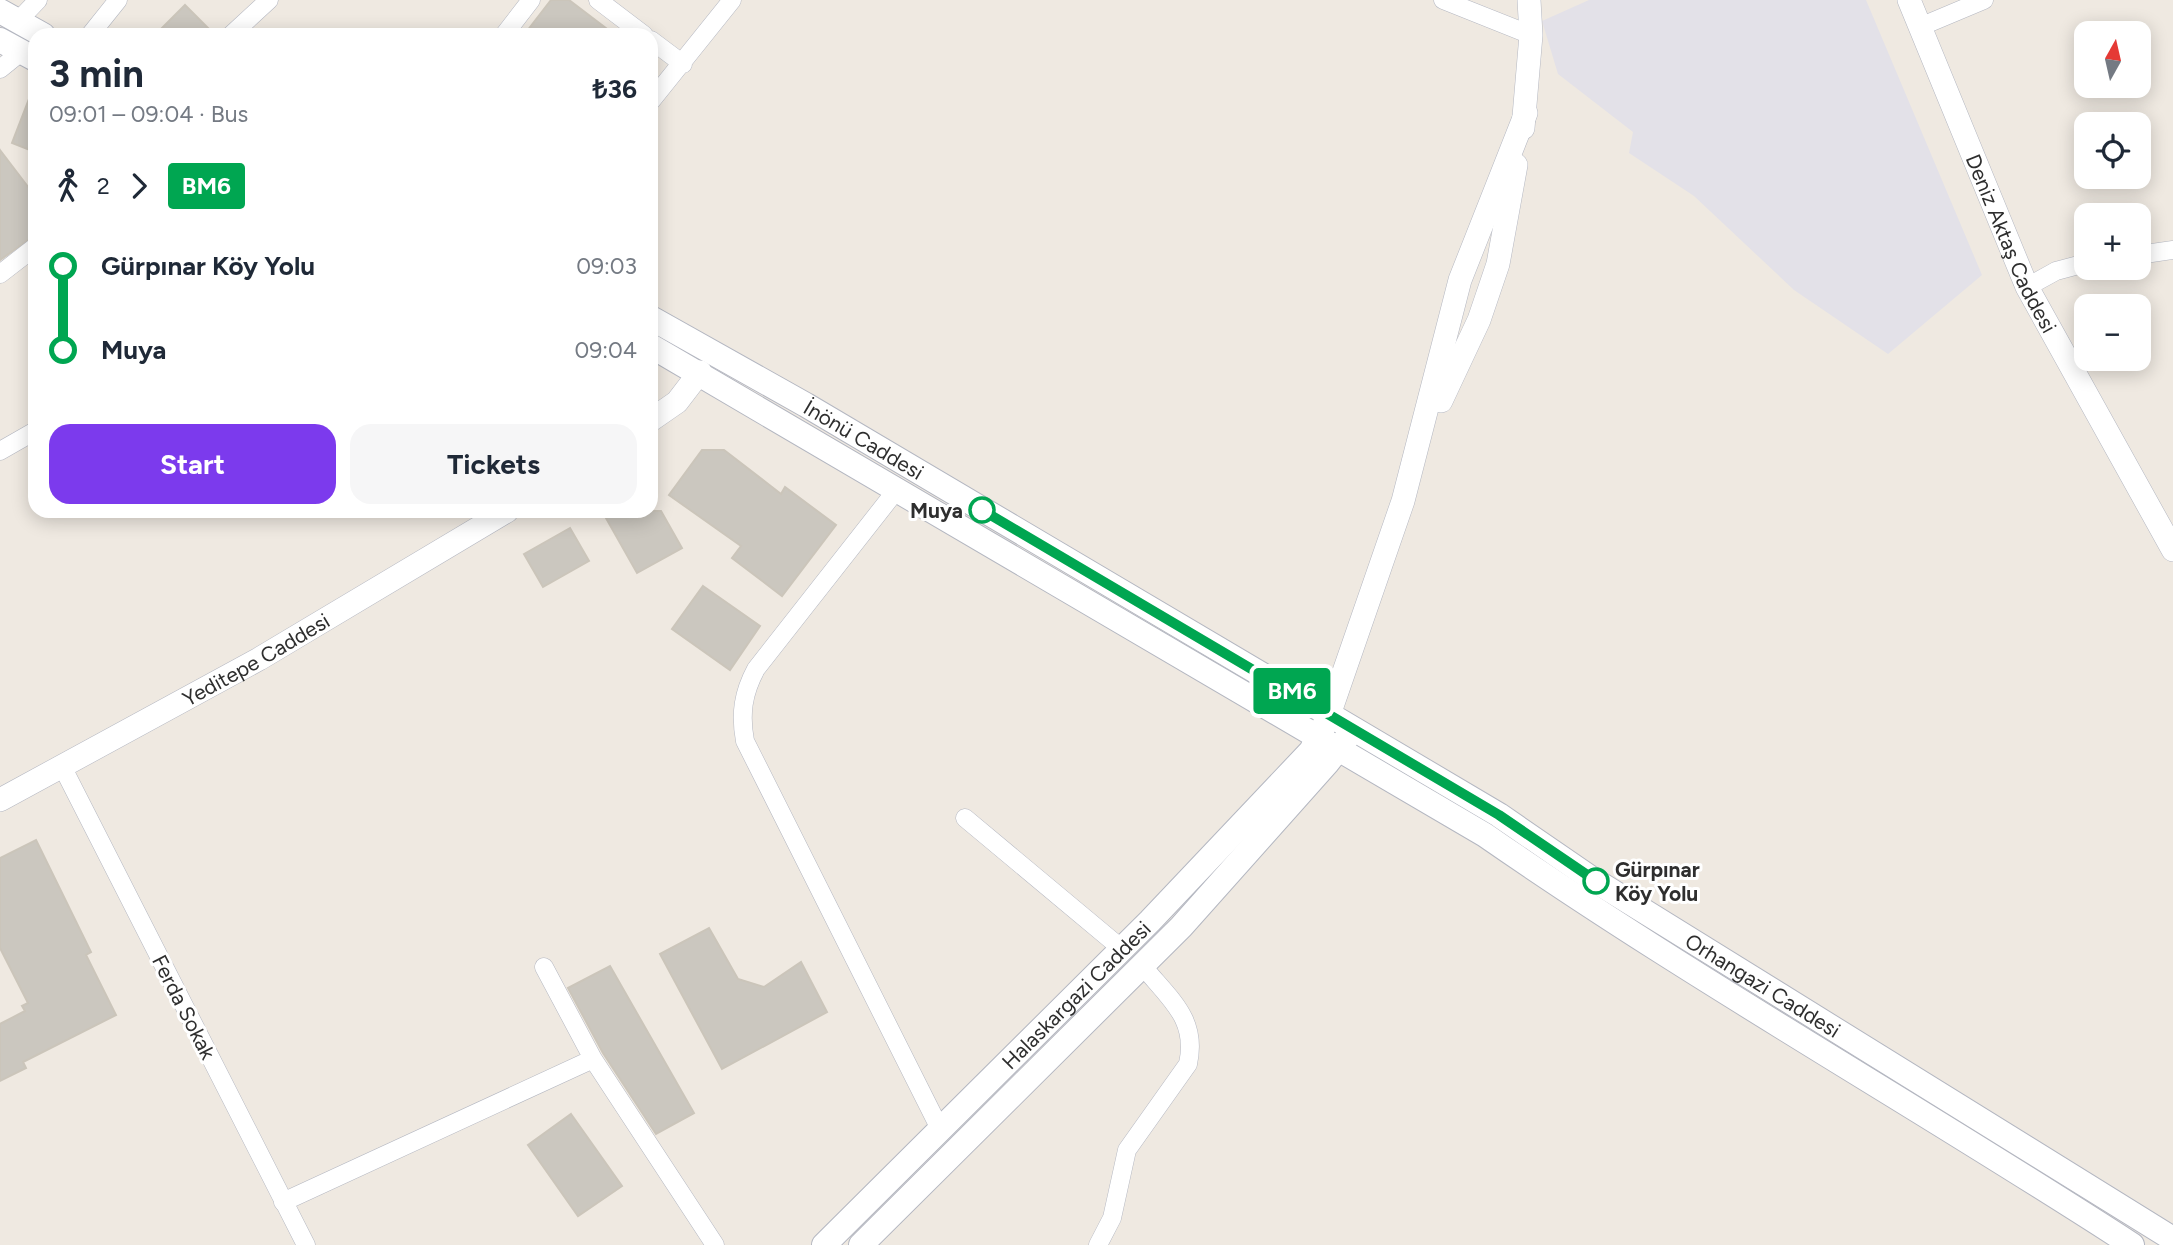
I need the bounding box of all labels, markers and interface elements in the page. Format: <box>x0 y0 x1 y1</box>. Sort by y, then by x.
north arrow <box>2074 21 2151 98</box>
map controls <box>2074 21 2151 371</box>
text: 3 min <box>49 51 144 97</box>
text: ₺36 <box>593 73 637 105</box>
text: 09:01 – 09:04 · Bus <box>49 100 248 128</box>
button: locate <box>2074 112 2151 189</box>
street label: Deniz Aktaş Caddesi <box>1961 150 2062 337</box>
icon: walk <box>49 167 87 205</box>
icon: forward <box>120 167 158 205</box>
text: BM6 <box>182 171 231 200</box>
text: 2 <box>97 172 110 200</box>
button: + <box>2074 203 2151 280</box>
text: Gürpınar Köy Yolu <box>101 250 315 282</box>
text: 09:03 <box>576 252 637 280</box>
button: − <box>2074 294 2151 371</box>
text: Muya <box>101 334 166 366</box>
text: 09:04 <box>574 336 637 364</box>
street label: İnönü Caddesi <box>799 394 928 484</box>
button: Start <box>49 424 336 504</box>
button: Tickets <box>350 424 637 504</box>
marker: Muya <box>969 497 995 523</box>
place label: Muya <box>910 498 963 523</box>
street label: Yeditepe Caddesi <box>178 607 334 711</box>
line badge: BM6 <box>1252 668 1332 714</box>
text: BM6 <box>1267 676 1317 705</box>
place label: Gürpınar Köy Yolu <box>1615 857 1700 906</box>
marker: Gürpınar Köy Yolu <box>1583 868 1609 894</box>
street label: Halaskargazi Caddesi <box>996 916 1155 1074</box>
street label: Orhangazi Caddesi <box>1681 927 1845 1042</box>
street label: Ferda Sokak <box>147 951 221 1064</box>

